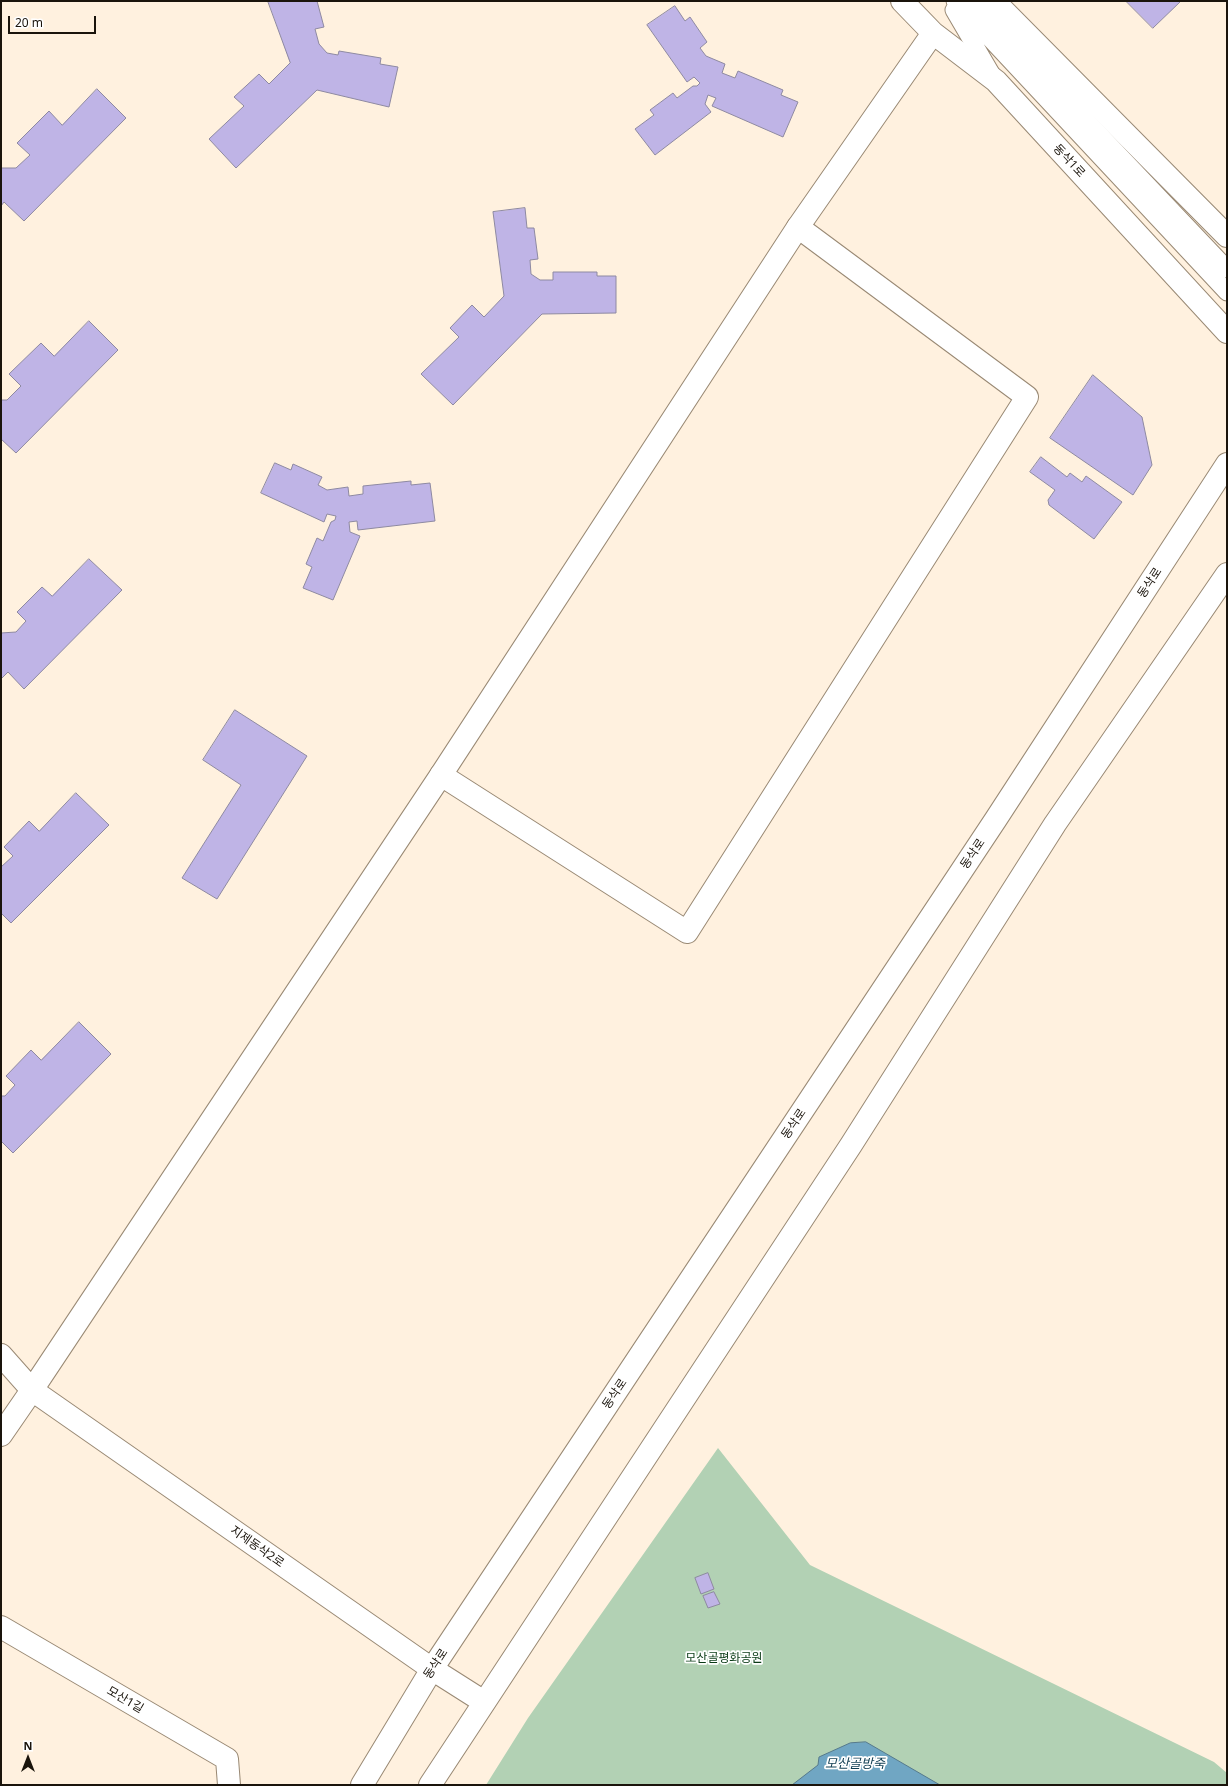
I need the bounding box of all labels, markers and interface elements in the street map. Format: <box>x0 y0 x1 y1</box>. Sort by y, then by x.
scale bar <box>10 8 98 34</box>
text: 20 m <box>15 14 43 31</box>
street label: 동삭1로 <box>1050 141 1088 181</box>
street label: 동삭로 <box>1135 565 1165 601</box>
street label: 동삭로 <box>958 836 988 872</box>
street label: 동삭로 <box>779 1106 809 1142</box>
street label: 동삭로 <box>600 1376 630 1412</box>
street label: 지제동삭2로 <box>227 1523 287 1571</box>
street label: 동삭로 <box>421 1646 451 1682</box>
park label: 모산골평화공원 <box>685 1652 763 1666</box>
street label: 모산1길 <box>104 1684 146 1716</box>
north arrow <box>8 1738 48 1778</box>
text: N <box>24 1738 32 1753</box>
water label: 모산골방죽 <box>825 1756 885 1772</box>

